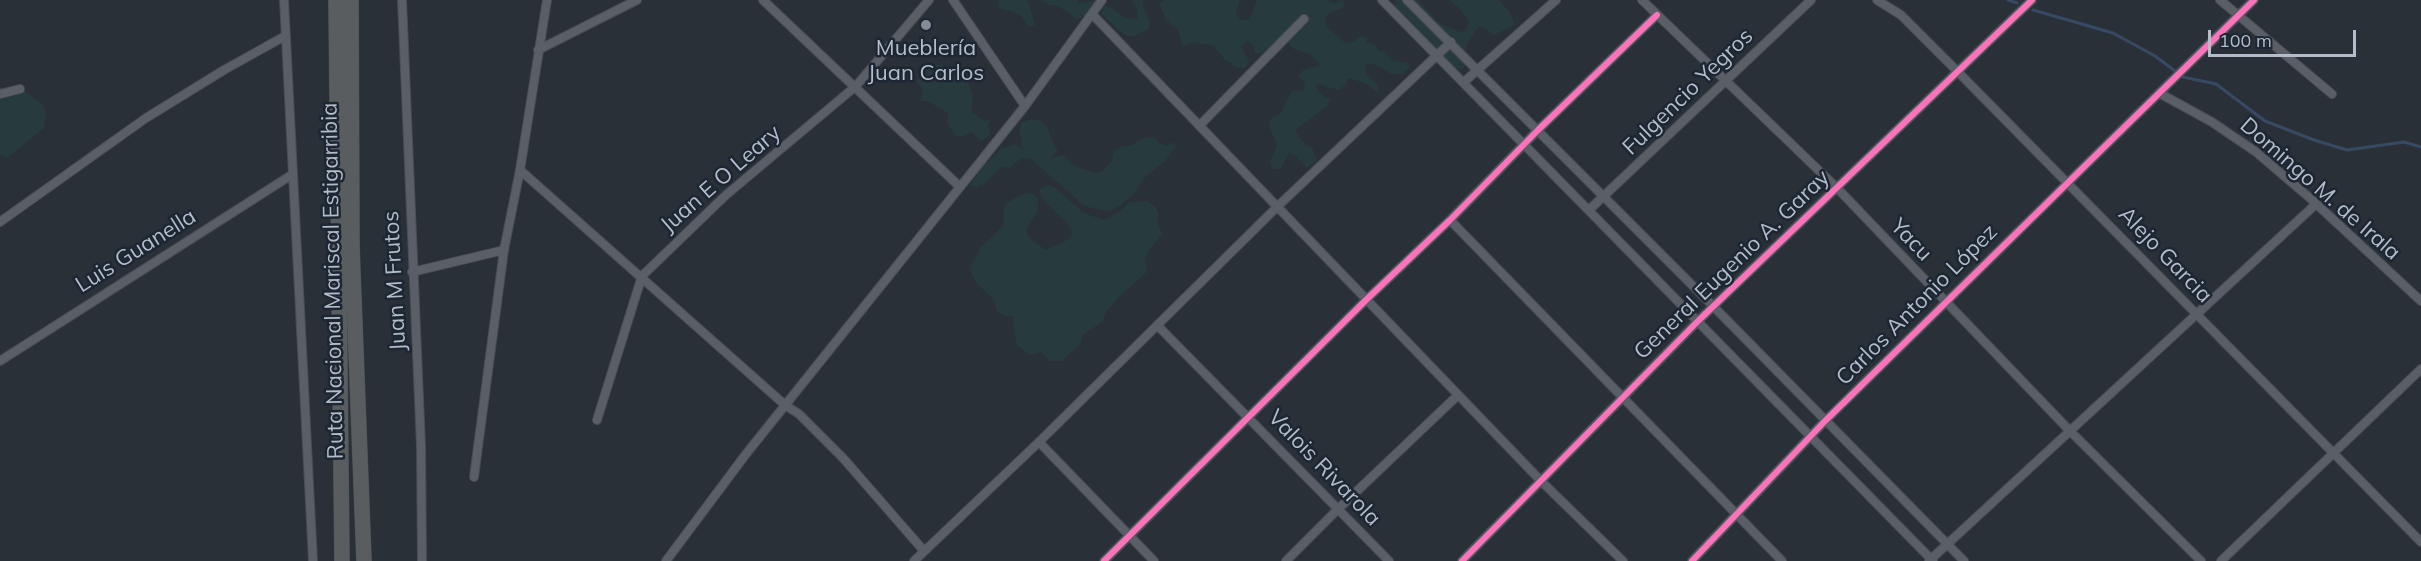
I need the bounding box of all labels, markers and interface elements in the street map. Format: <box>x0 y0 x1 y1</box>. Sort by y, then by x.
marker: Mueblería Juan Carlos <box>919 18 933 32</box>
scale bar <box>2211 18 2360 56</box>
street label: Fulgencio Yegros <box>1617 23 1759 161</box>
text: 100 m <box>2219 29 2272 52</box>
place label: Mueblería Juan Carlos <box>868 35 984 86</box>
street label: Ruta Nacional Mariscal Estigarribia <box>317 102 349 460</box>
street label: Domingo M. de Irala <box>2234 112 2406 266</box>
street label: Juan E O Leary <box>656 120 786 238</box>
street label: General Eugenio A. Garay <box>1629 165 1835 365</box>
street label: Alejo Garcia <box>2113 201 2217 309</box>
street label: Luis Guanella <box>71 204 201 298</box>
street label: Juan M Frutos <box>378 210 412 352</box>
street label: Yacu <box>1885 213 1937 267</box>
street label: Carlos Antonio López <box>1831 219 2003 391</box>
street label: Valois Rivarola <box>1262 405 1386 531</box>

